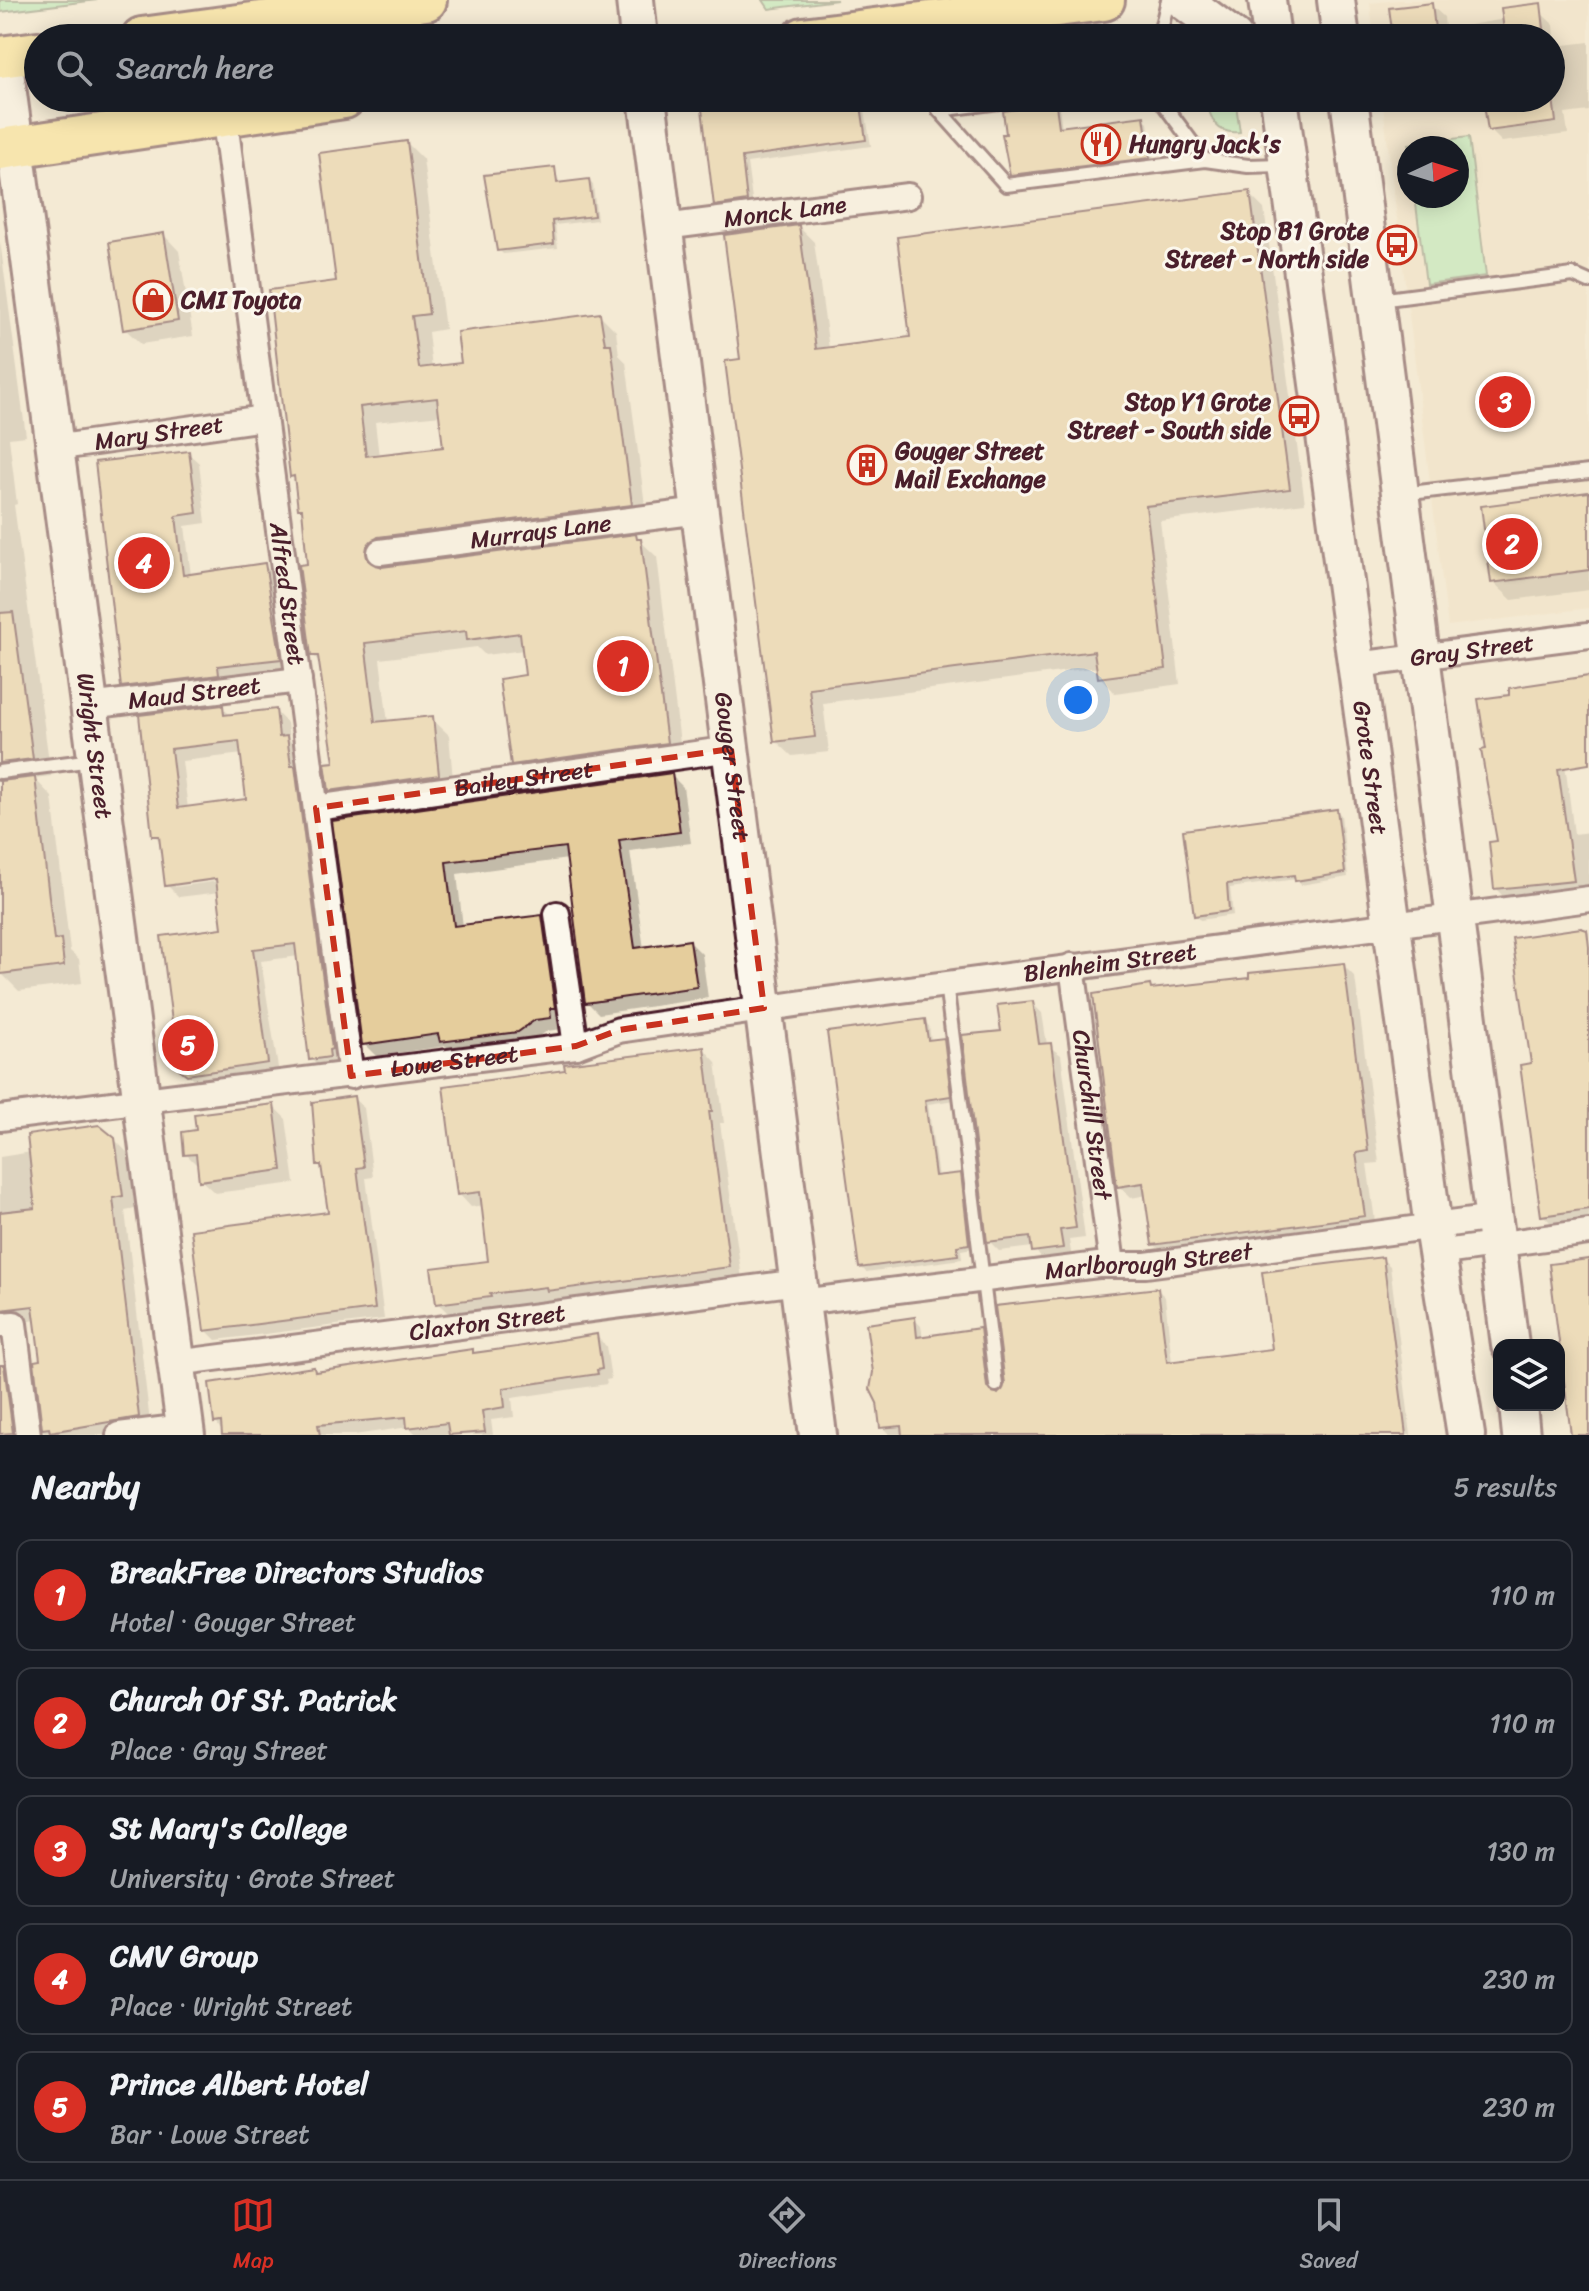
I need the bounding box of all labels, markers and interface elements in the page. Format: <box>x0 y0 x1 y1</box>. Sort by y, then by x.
search box <box>24 24 1565 112</box>
text: Search here <box>116 41 274 95</box>
icon: search <box>52 46 96 90</box>
restaurant icon: Hungry Jack's <box>1080 123 1122 165</box>
place label: Hungry Jack's <box>1129 123 1281 165</box>
north arrow <box>1397 136 1469 208</box>
street label: Monck Lane <box>721 183 849 240</box>
place label: Stop B1 Grote Street - North side <box>1164 210 1370 280</box>
bus stop icon: Stop B1 Grote Street - North side <box>1376 224 1418 266</box>
shop icon: CMI Toyota <box>132 279 174 321</box>
place label: CMI Toyota <box>180 279 302 321</box>
pin: 3 <box>1479 372 1531 432</box>
place label: Stop Y1 Grote Street - South side <box>1067 381 1272 451</box>
bus stop icon: Stop Y1 Grote Street - South side <box>1278 395 1320 437</box>
street label: Mary Street <box>92 403 226 463</box>
place label: Gouger Street Mail Exchange <box>894 430 1047 500</box>
building icon: Gouger Street Mail Exchange <box>846 444 888 486</box>
street label: Murrays Lane <box>467 502 614 561</box>
pin: 2 <box>1486 514 1538 574</box>
street label: Alfred Street <box>257 519 318 668</box>
pin: 4 <box>118 533 170 593</box>
street label: Gray Street <box>1408 621 1537 679</box>
pin: 1 <box>597 636 649 696</box>
street label: Maud Street <box>125 664 263 722</box>
street label: Wright Street <box>64 670 125 822</box>
your location <box>1058 680 1098 720</box>
street label: Gouger Street <box>702 690 763 843</box>
street label: Grote Street <box>1340 698 1400 838</box>
street label: Bailey Street <box>451 748 597 809</box>
street label: Blenheim Street <box>1021 930 1199 995</box>
pin: 5 <box>162 1015 214 1075</box>
street label: Churchill Street <box>1060 1027 1124 1204</box>
street label: Lowe Street <box>388 1032 521 1090</box>
street label: Marlborough Street <box>1042 1230 1256 1292</box>
street label: Claxton Street <box>407 1292 568 1353</box>
map controls <box>1493 1339 1565 1411</box>
button: layers <box>1493 1339 1565 1411</box>
text: Nearby <box>32 1457 140 1517</box>
text: 5 results <box>1454 1464 1557 1510</box>
text: BreakFree Directors Studios <box>110 1545 483 1599</box>
text: 1 <box>54 1572 66 1618</box>
text: 110 m <box>1490 1572 1555 1618</box>
text: Hotel · Gouger Street <box>110 1599 356 1645</box>
text: Church Of St. Patrick <box>110 1673 397 1727</box>
text: 2 <box>52 1700 68 1746</box>
text: 110 m <box>1490 1700 1555 1746</box>
text: Place · Gray Street <box>110 1727 328 1773</box>
text: St Mary's College <box>110 1801 347 1855</box>
text: 3 <box>53 1828 67 1874</box>
text: 130 m <box>1486 1828 1555 1874</box>
text: University · Grote Street <box>110 1855 395 1901</box>
text: CMV Group <box>110 1929 258 1983</box>
text: 4 <box>52 1956 68 2002</box>
text: 230 m <box>1483 1956 1555 2002</box>
text: Place · Wright Street <box>110 1983 352 2029</box>
text: Prince Albert Hotel <box>110 2057 369 2111</box>
text: 5 <box>52 2084 68 2130</box>
text: 230 m <box>1483 2084 1555 2130</box>
text: Bar · Lowe Street <box>110 2111 310 2157</box>
tab: Map <box>231 2193 275 2280</box>
tab: Directions <box>738 2193 837 2280</box>
tab: Saved <box>1300 2193 1358 2280</box>

